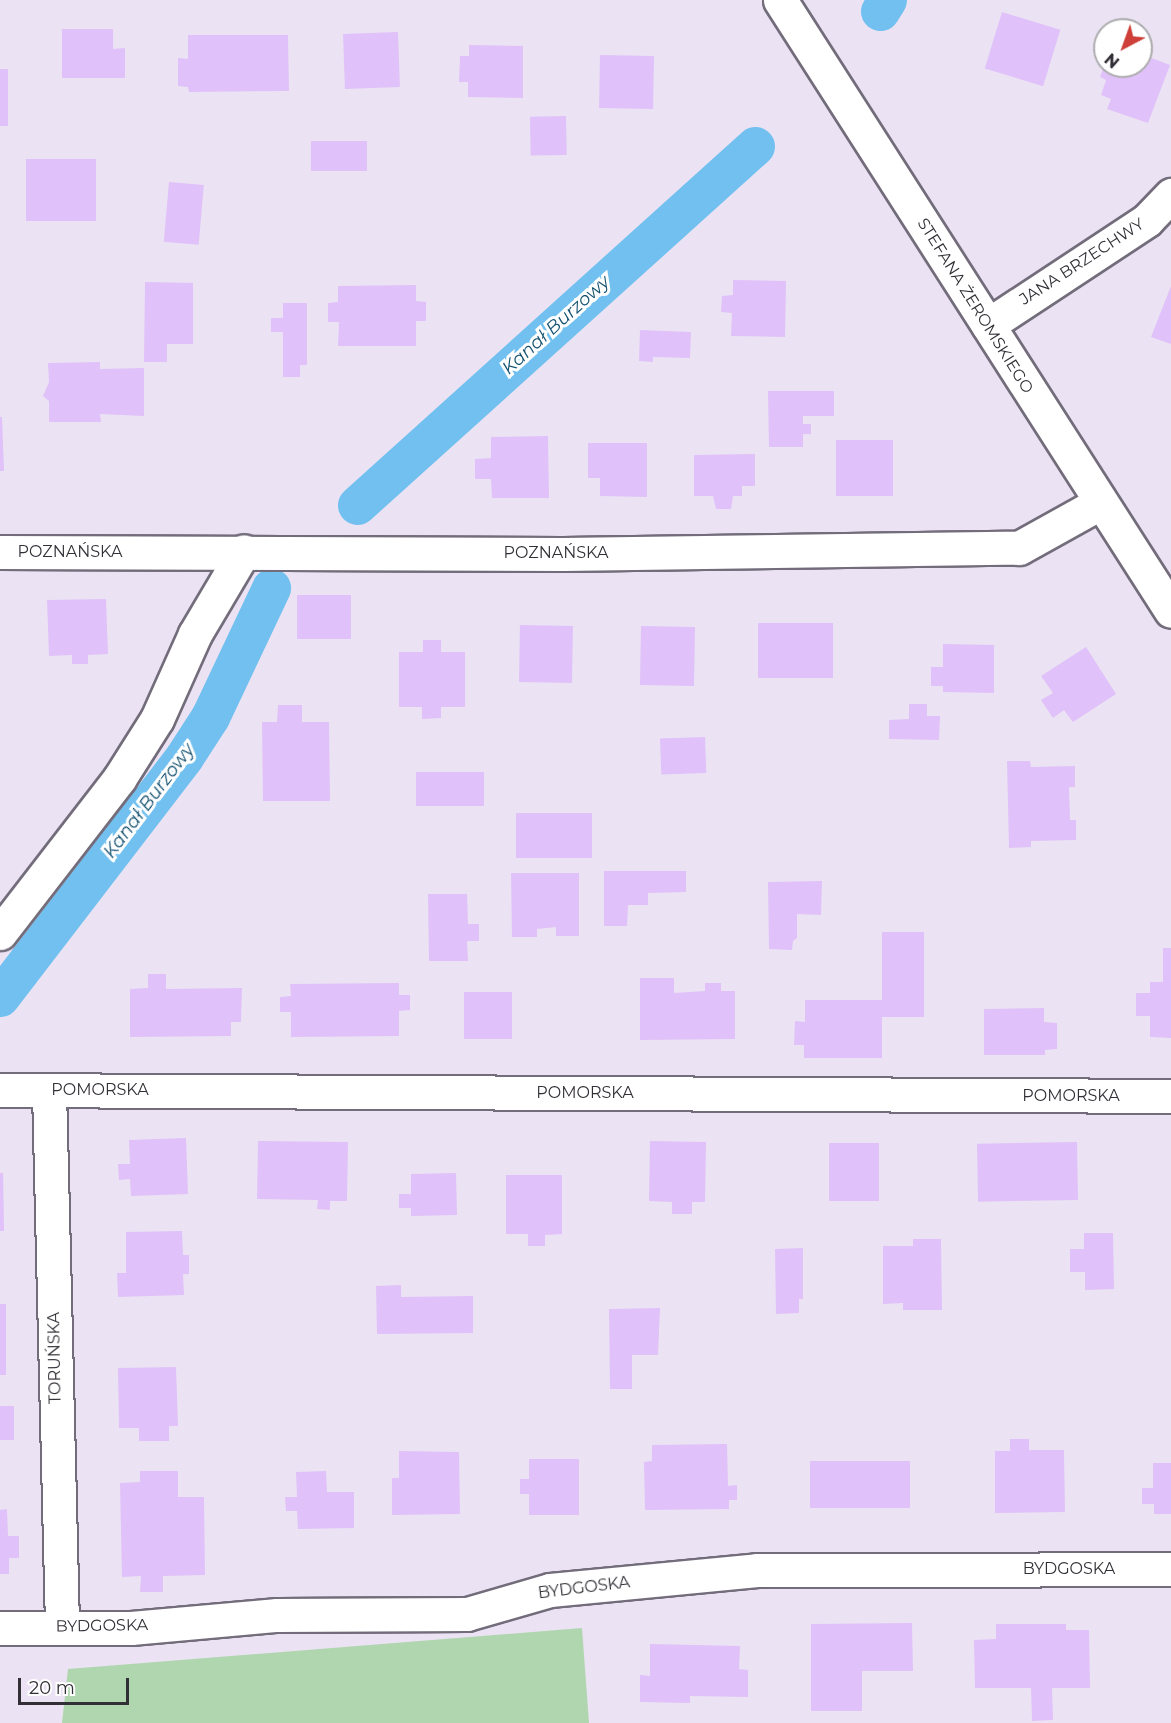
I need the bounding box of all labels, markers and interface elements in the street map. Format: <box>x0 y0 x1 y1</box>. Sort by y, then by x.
north arrow <box>1093 18 1153 78</box>
text: N <box>1101 49 1123 72</box>
street label: STEFANA ŻEROMSKIEGO <box>913 215 1037 397</box>
street label: JANA BRZECHWY <box>1016 215 1148 309</box>
water label: Kanał Burzowy <box>498 271 614 379</box>
street label: POZNAŃSKA <box>18 542 122 562</box>
street label: POZNAŃSKA <box>504 543 608 563</box>
water label: Kanał Burzowy <box>99 740 199 862</box>
street label: POMORSKA <box>51 1080 149 1100</box>
street label: POMORSKA <box>536 1083 634 1103</box>
street label: POMORSKA <box>1022 1086 1120 1106</box>
street label: TORUŃSKA <box>45 1312 65 1404</box>
street label: BYDGOSKA <box>1023 1559 1115 1579</box>
street label: BYDGOSKA <box>537 1573 631 1603</box>
street label: BYDGOSKA <box>56 1616 148 1636</box>
scale bar <box>21 1666 132 1704</box>
text: 20 m <box>29 1677 75 1699</box>

